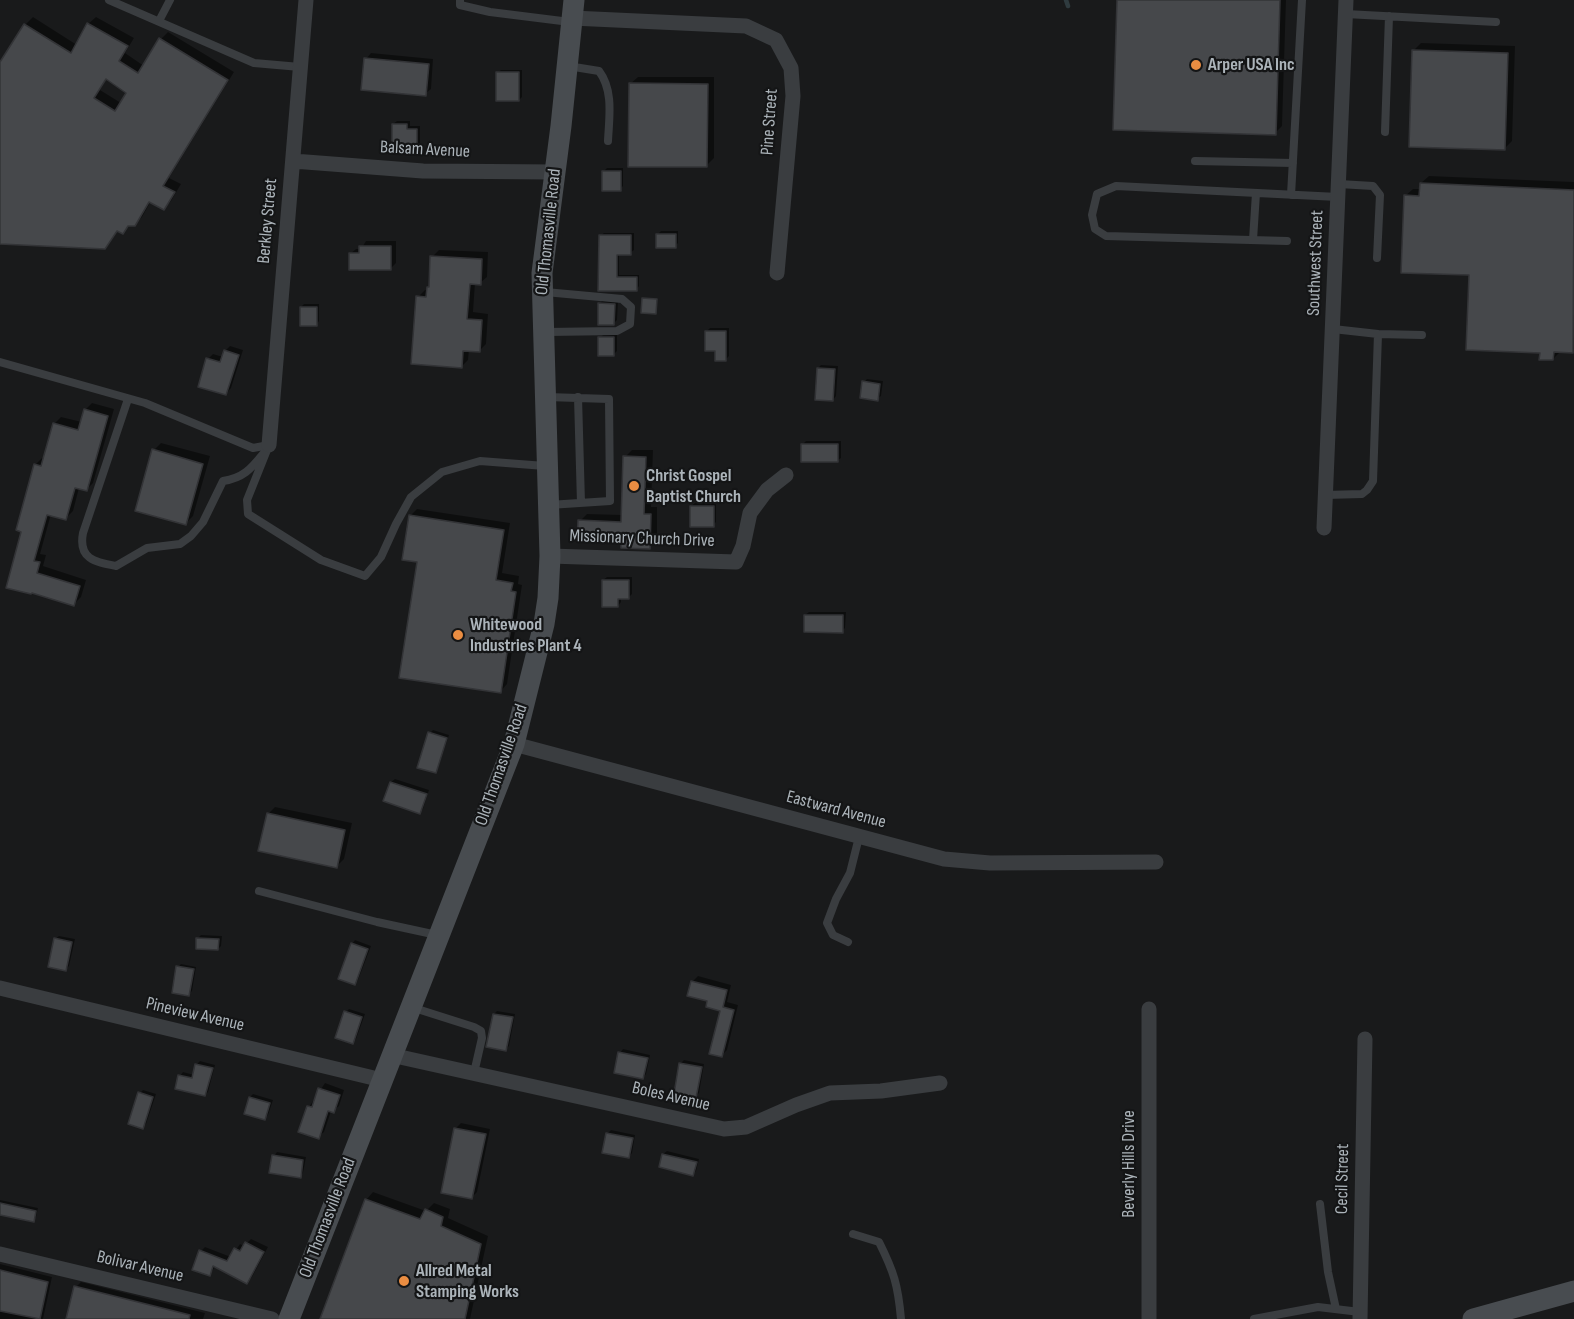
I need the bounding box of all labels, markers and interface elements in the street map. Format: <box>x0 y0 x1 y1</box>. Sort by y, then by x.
place label: Arper USA Inc <box>1208 54 1295 76</box>
marker: Arper USA Inc <box>1189 58 1203 72</box>
street label: Pine Street <box>757 88 783 156</box>
street label: Balsam Avenue <box>379 137 471 163</box>
street label: Old Thomasville Road <box>532 168 566 296</box>
street label: Berkley Street <box>254 177 282 265</box>
street label: Southwest Street <box>1303 210 1329 316</box>
place label: Christ Gospel Baptist Church <box>646 465 741 508</box>
marker: Christ Gospel Baptist Church <box>627 479 641 493</box>
street label: Missionary Church Drive <box>569 526 715 552</box>
place label: Whitewood Industries Plant 4 <box>470 614 582 656</box>
marker: Whitewood Industries Plant 4 <box>451 628 465 642</box>
street label: Old Thomasville Road <box>471 701 533 829</box>
street label: Eastward Avenue <box>784 786 888 834</box>
street label: Pineview Avenue <box>144 993 246 1037</box>
street label: Boles Avenue <box>630 1078 712 1116</box>
street label: Beverly Hills Drive <box>1118 1110 1140 1218</box>
street label: Cecil Street <box>1332 1144 1354 1214</box>
street label: Old Thomasville Road <box>295 1155 361 1281</box>
street label: Bolivar Avenue <box>95 1247 185 1287</box>
place label: Allred Metal Stamping Works <box>416 1260 519 1302</box>
marker: Allred Metal Stamping Works <box>397 1274 411 1288</box>

